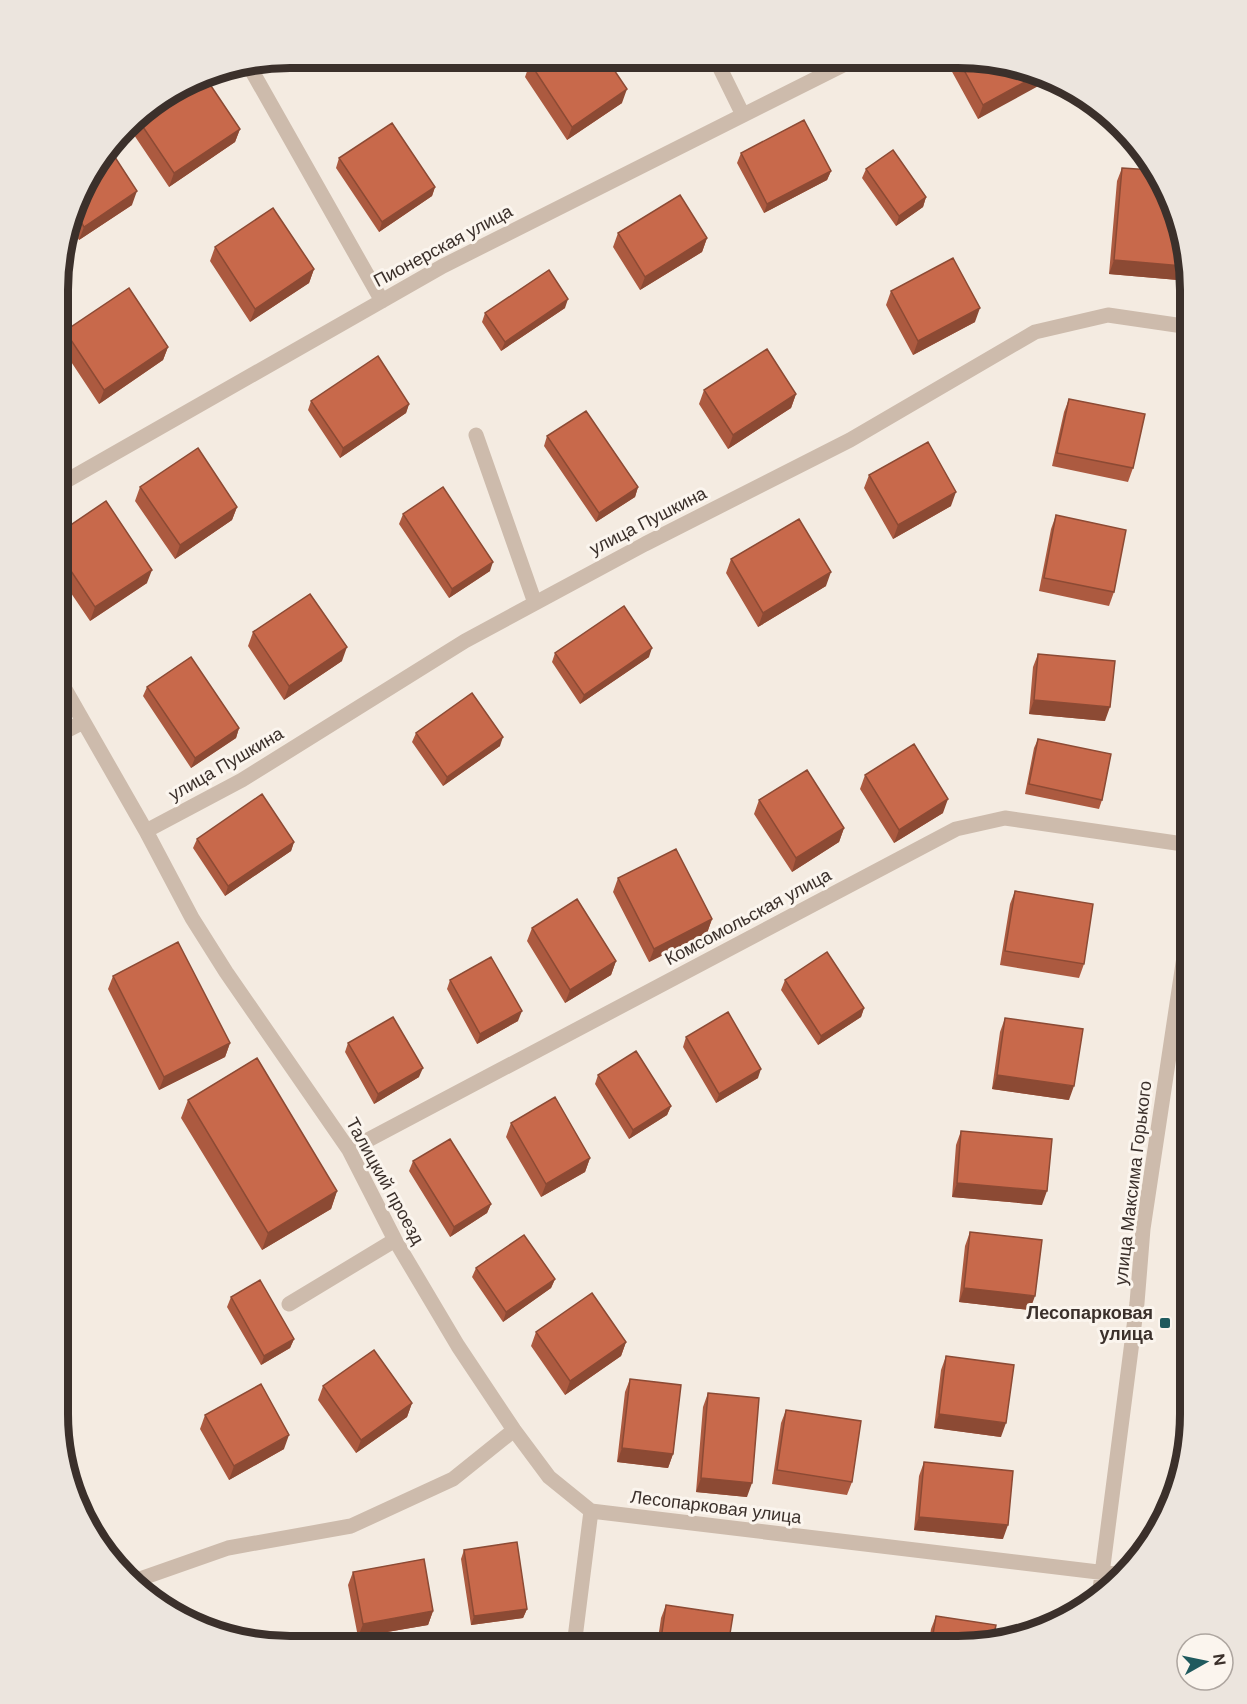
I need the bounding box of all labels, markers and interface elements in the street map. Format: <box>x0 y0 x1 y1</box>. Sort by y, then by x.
street label: Пионерская улица <box>369 199 518 293</box>
street label: улица Пушкина <box>585 481 712 561</box>
street label: улица Пушкина <box>164 721 289 807</box>
street label: Комсомольская улица <box>661 862 836 971</box>
street label: улица Максима Горького <box>1109 1079 1157 1287</box>
street label: Талицкий проезд <box>340 1113 430 1249</box>
place label: Лесопарковая улица <box>1027 1301 1154 1346</box>
marker: Лесопарковая улица <box>1158 1316 1172 1330</box>
street label: Лесопарковая улица <box>629 1485 804 1530</box>
north arrow <box>1175 1632 1235 1692</box>
text: N <box>1208 1652 1231 1667</box>

